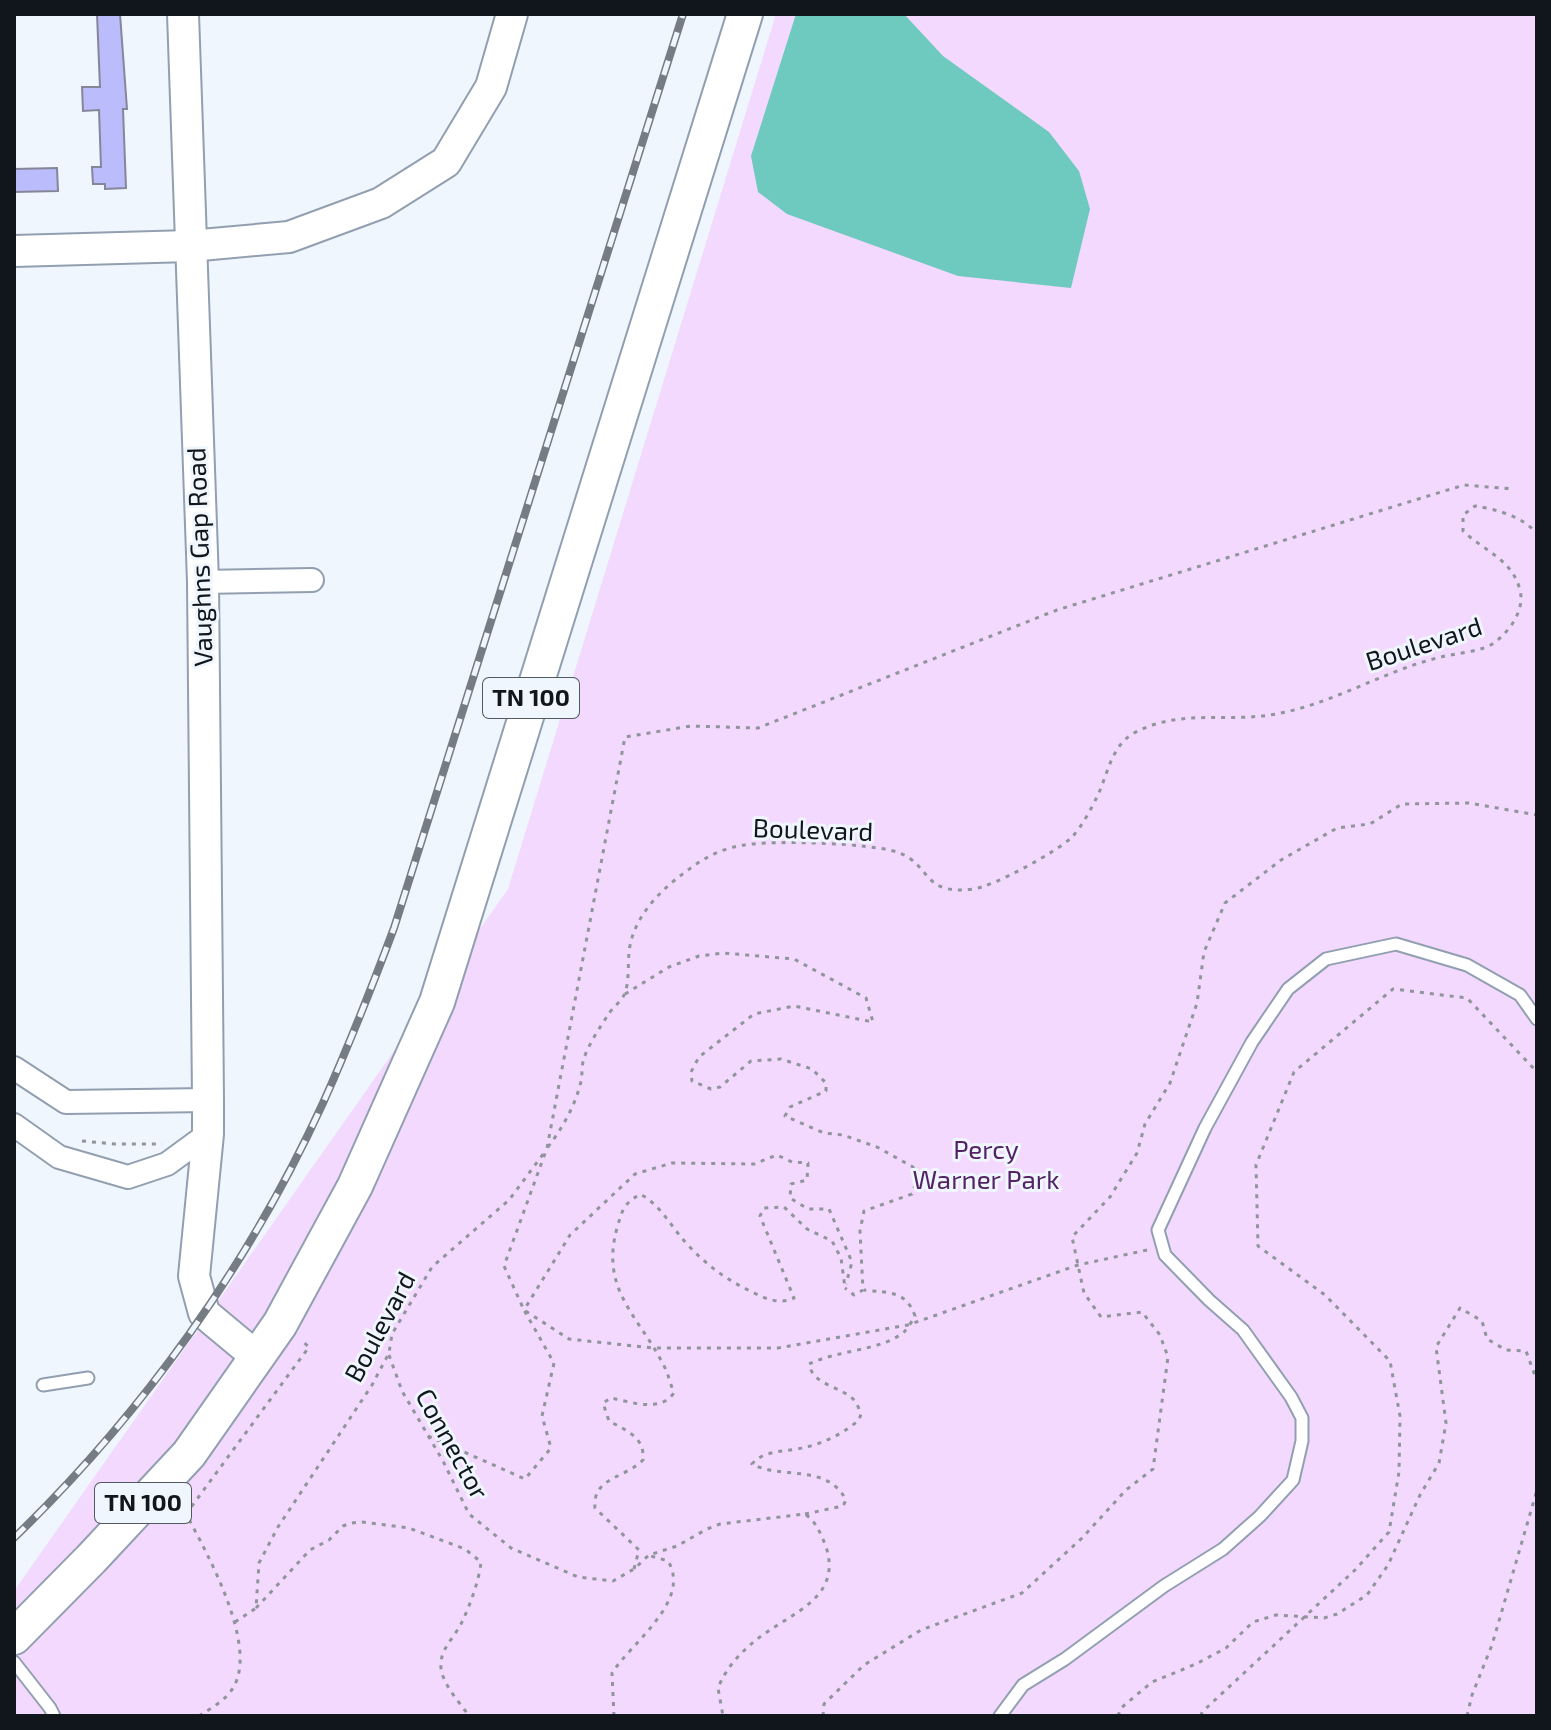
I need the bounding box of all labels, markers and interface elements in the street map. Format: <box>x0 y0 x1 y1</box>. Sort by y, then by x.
street label: Vaughns Gap Road <box>179 447 218 667</box>
street label: Boulevard <box>1362 609 1486 676</box>
road number: TN 100 <box>483 678 579 718</box>
street label: Boulevard <box>752 811 874 846</box>
park label: Percy Warner Park <box>913 1133 1059 1194</box>
street label: Boulevard <box>337 1266 421 1387</box>
street label: Connector <box>410 1383 496 1504</box>
road number: TN 100 <box>95 1483 191 1523</box>

